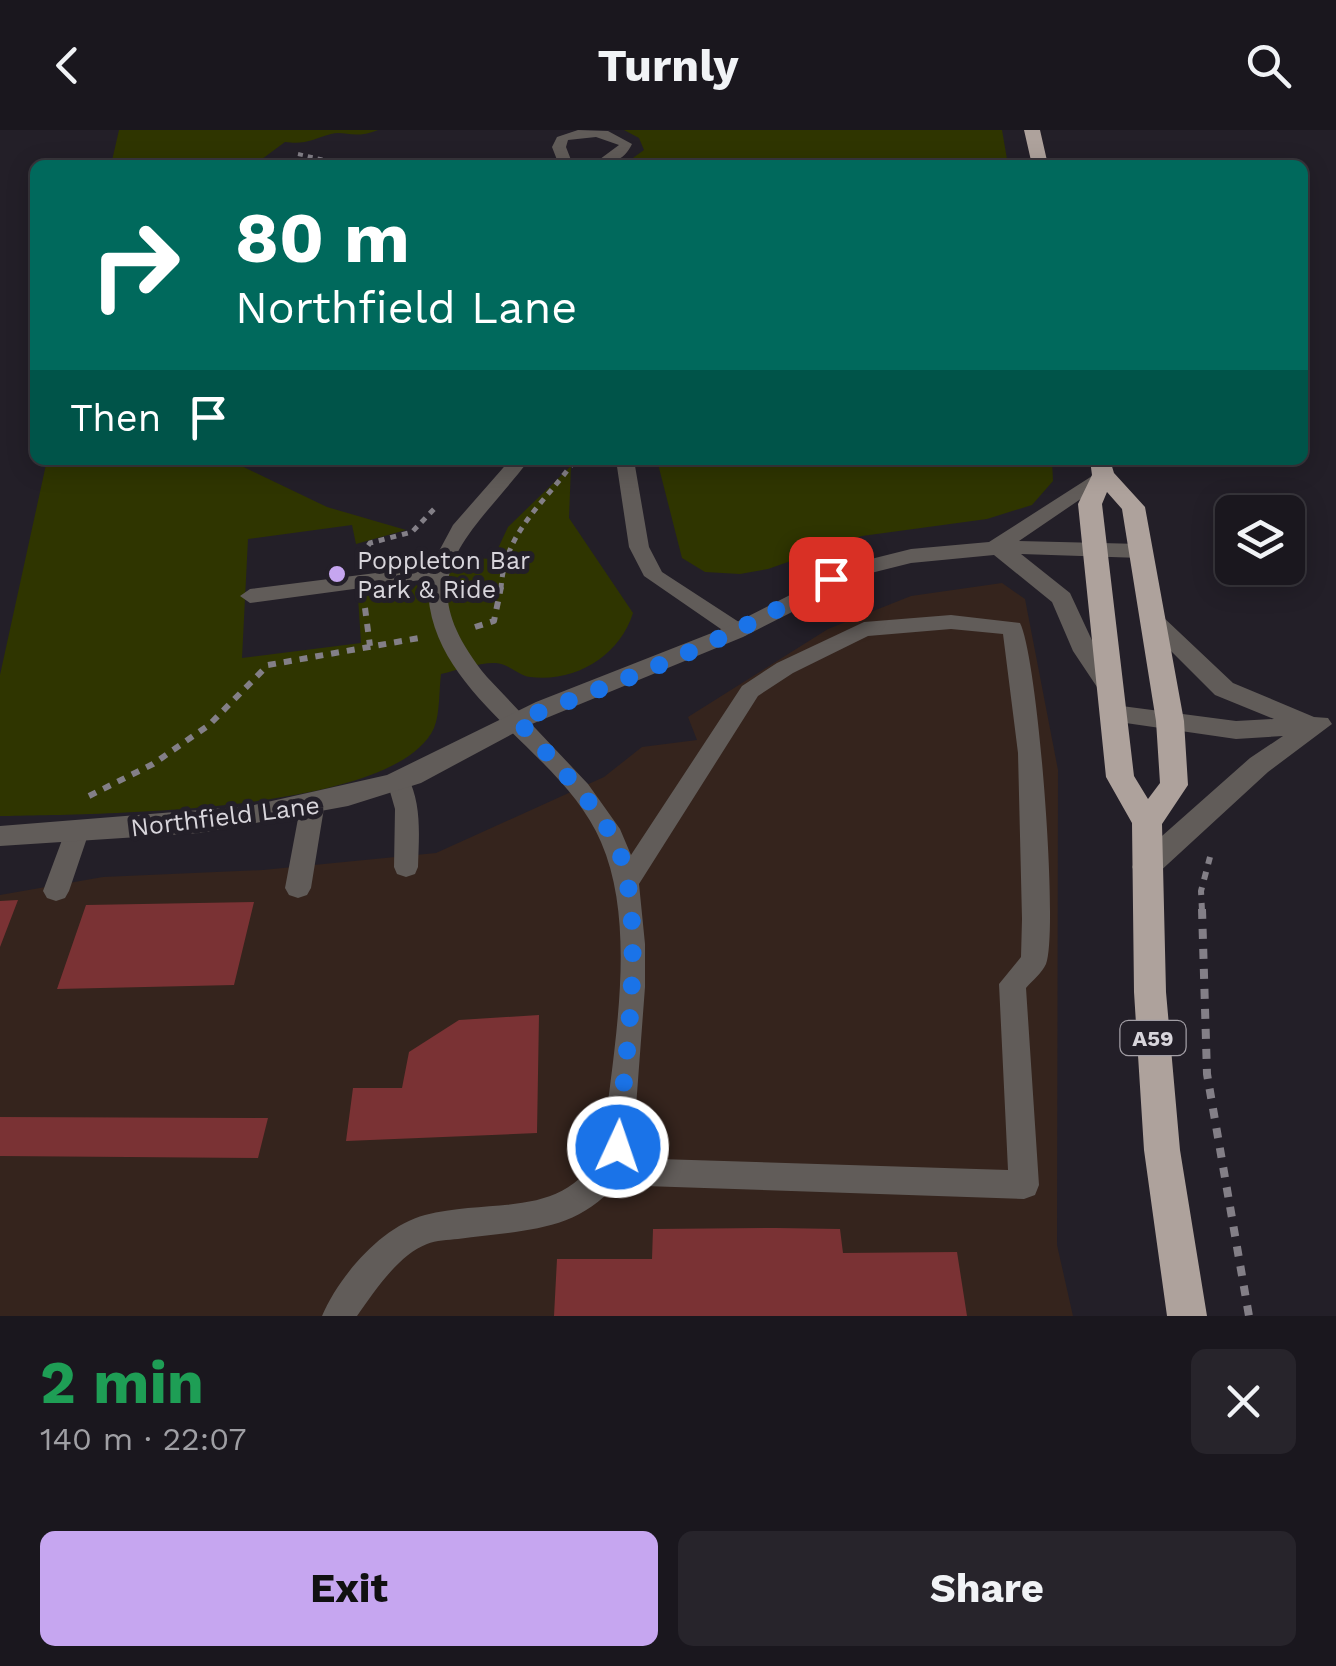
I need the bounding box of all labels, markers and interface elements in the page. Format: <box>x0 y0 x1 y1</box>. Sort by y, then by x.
icon: back <box>40 38 95 93</box>
icon: search <box>1241 38 1296 93</box>
text: Turnly <box>597 39 739 92</box>
text: 80 m <box>235 197 410 279</box>
icon: right <box>70 200 200 330</box>
text: Northfield Lane <box>235 281 577 334</box>
icon: arrive <box>181 390 236 445</box>
text: Then <box>70 396 161 440</box>
map controls <box>1215 495 1305 585</box>
button: layers <box>1215 495 1305 585</box>
pin <box>789 537 874 622</box>
place label: Poppleton Bar Park & Ride <box>357 546 530 604</box>
icon: arrive <box>804 552 859 607</box>
marker: Poppleton Bar Park & Ride <box>326 563 348 585</box>
street label: Northfield Lane <box>129 791 321 842</box>
road number: A59 <box>1120 1021 1186 1055</box>
position arrow <box>566 1095 670 1199</box>
text: 2 min <box>40 1347 204 1418</box>
button: close <box>1191 1349 1296 1454</box>
text: 140 m · 22:07 <box>40 1420 246 1458</box>
button: Exit <box>40 1531 658 1646</box>
button: Share <box>678 1531 1296 1646</box>

